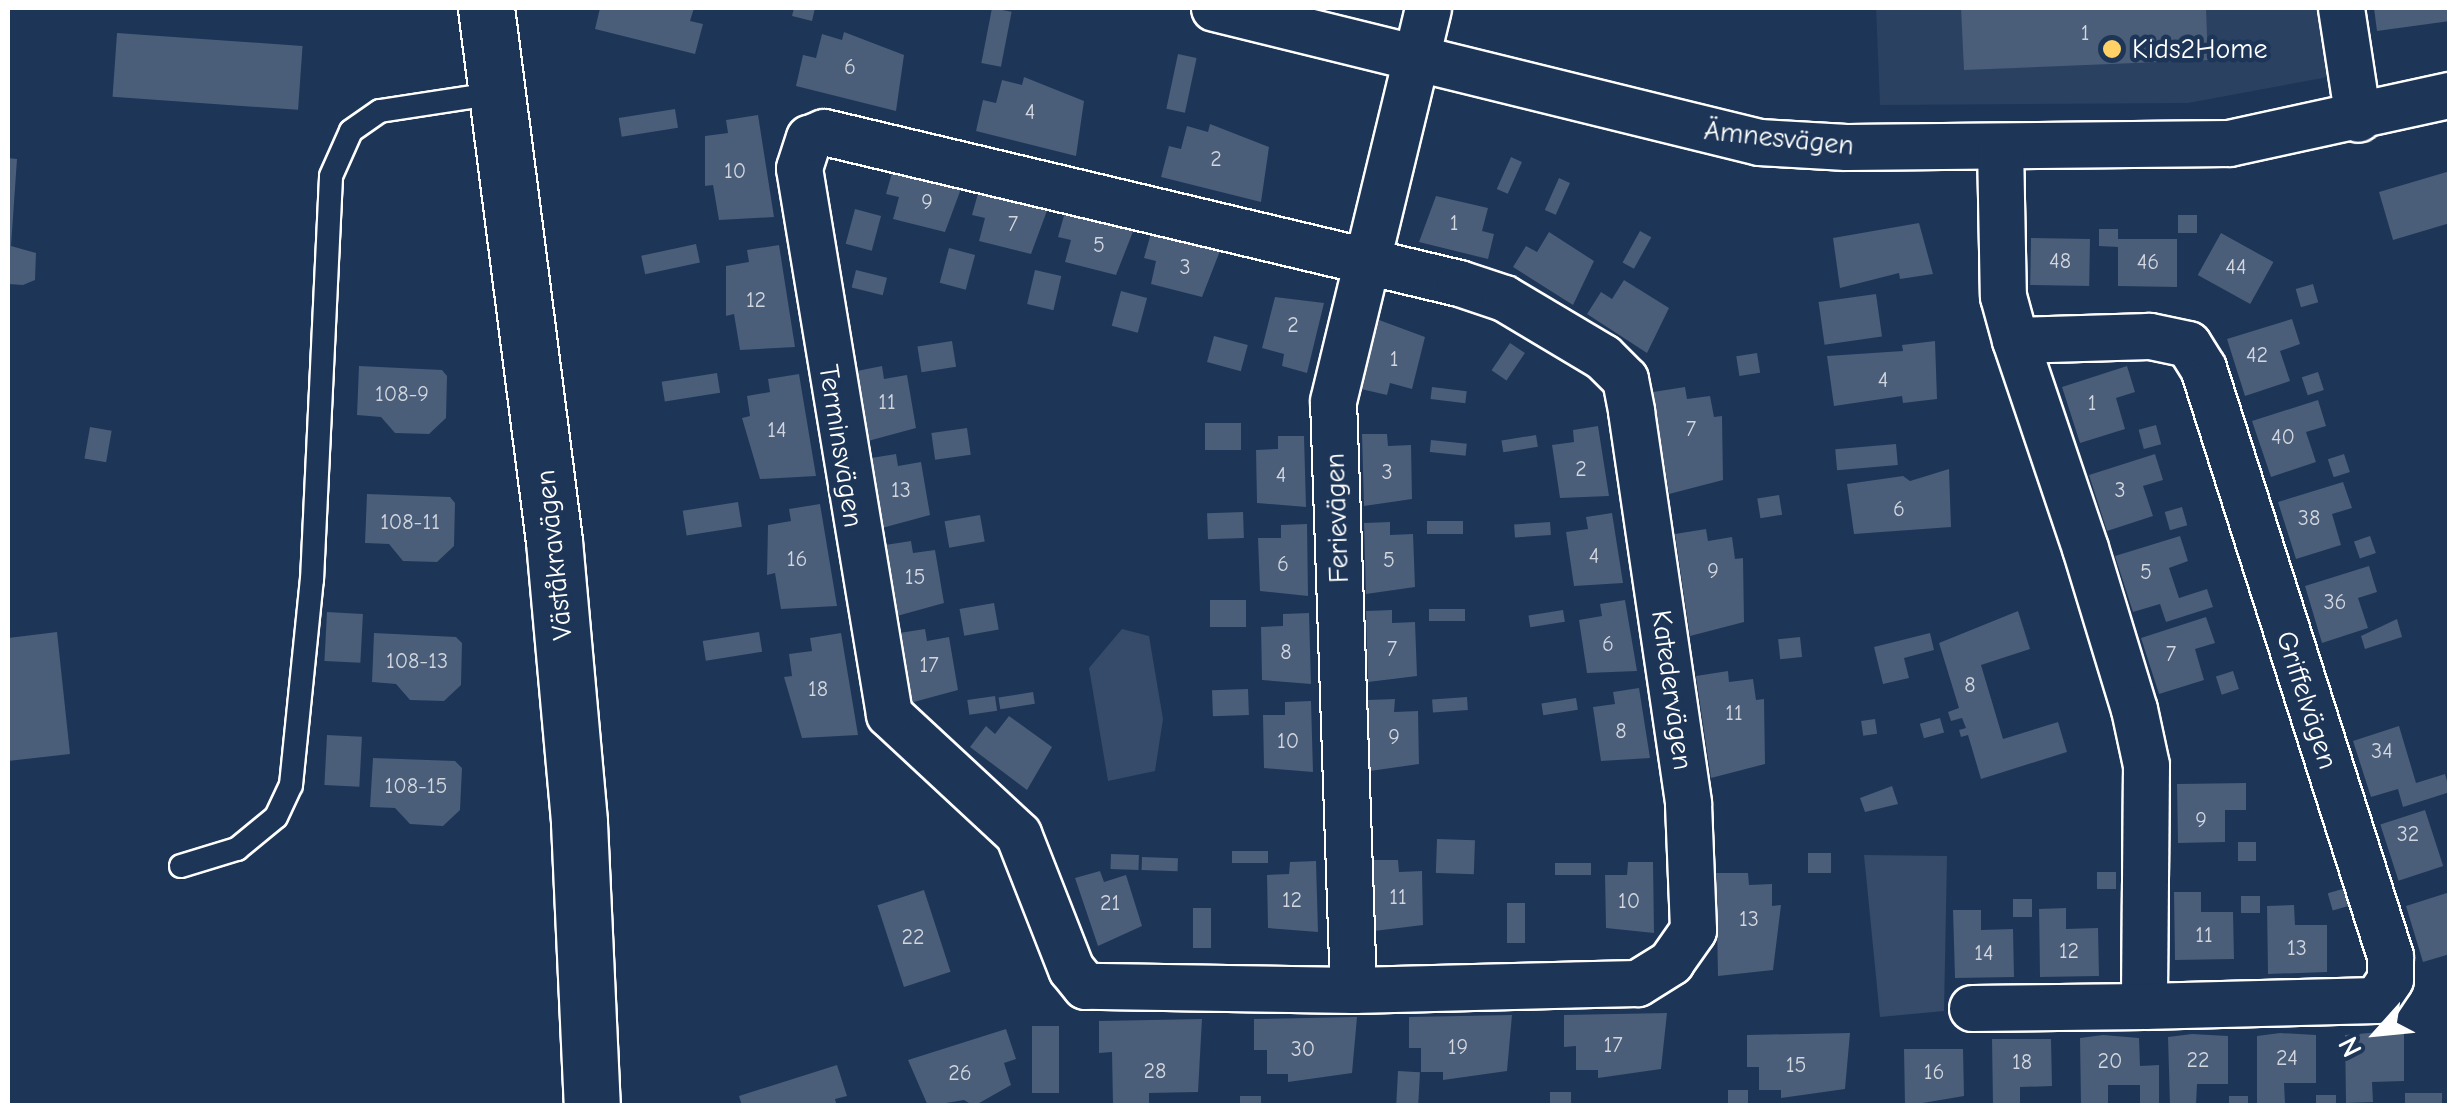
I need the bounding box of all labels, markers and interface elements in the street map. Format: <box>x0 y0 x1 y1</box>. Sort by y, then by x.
house number: 1 <box>2081 21 2089 47</box>
place label: Kids2Home <box>2132 32 2267 66</box>
marker: Kids2Home <box>2101 38 2123 60</box>
house number: 6 <box>844 55 856 81</box>
house number: 4 <box>1025 100 1035 126</box>
street label: Ämnesvägen <box>1702 113 1856 163</box>
house number: 2 <box>1210 147 1222 173</box>
house number: 10 <box>724 159 746 185</box>
house number: 9 <box>921 190 933 216</box>
house number: 1 <box>1450 211 1458 237</box>
house number: 7 <box>1008 212 1018 238</box>
house number: 5 <box>1093 233 1105 259</box>
house number: 48 <box>2049 249 2071 275</box>
house number: 46 <box>2137 250 2159 276</box>
house number: 3 <box>1179 255 1191 281</box>
house number: 44 <box>2225 255 2247 281</box>
house number: 12 <box>746 288 766 314</box>
house number: 2 <box>1287 313 1299 339</box>
house number: 42 <box>2246 343 2268 369</box>
house number: 1 <box>1390 347 1398 373</box>
street label: Terminsvägen <box>812 362 870 530</box>
house number: 4 <box>1878 368 1888 394</box>
house number: 108-9 <box>375 382 429 408</box>
house number: 11 <box>878 390 896 416</box>
house number: 1 <box>2088 391 2096 417</box>
house number: 7 <box>1686 417 1696 443</box>
house number: 14 <box>767 418 787 444</box>
house number: 40 <box>2271 425 2295 451</box>
street label: Ferievägen <box>1318 452 1356 584</box>
house number: 2 <box>1575 457 1587 483</box>
house number: 3 <box>1381 460 1393 486</box>
house number: 4 <box>1276 463 1286 489</box>
street label: Väståkravägen <box>528 468 580 642</box>
house number: 13 <box>891 478 911 504</box>
house number: 3 <box>2114 478 2126 504</box>
house number: 6 <box>1893 497 1905 523</box>
house number: 38 <box>2298 506 2320 532</box>
house number: 108-11 <box>380 510 440 536</box>
house number: 4 <box>1589 544 1599 570</box>
house number: 16 <box>787 547 807 573</box>
house number: 5 <box>1383 548 1395 574</box>
house number: 6 <box>1277 552 1289 578</box>
house number: 9 <box>1707 559 1719 585</box>
house number: 5 <box>2140 560 2152 586</box>
house number: 15 <box>905 565 925 591</box>
house number: 36 <box>2323 590 2347 616</box>
street label: Katedervägen <box>1644 608 1700 772</box>
street label: Griffelvägen <box>2269 627 2345 773</box>
house number: 6 <box>1602 632 1614 658</box>
house number: 7 <box>1387 637 1397 663</box>
house number: 8 <box>1280 640 1292 666</box>
house number: 7 <box>2166 642 2176 668</box>
house number: 108-13 <box>386 649 448 675</box>
house number: 17 <box>919 653 939 679</box>
house number: 8 <box>1964 673 1976 699</box>
house number: 18 <box>808 677 828 703</box>
house number: 11 <box>1725 701 1743 727</box>
house number: 8 <box>1615 719 1627 745</box>
house number: 9 <box>1388 725 1400 751</box>
house number: 10 <box>1277 729 1299 755</box>
house number: 34 <box>2371 739 2393 765</box>
house number: 108-15 <box>385 774 447 800</box>
house number: 9 <box>2195 808 2207 834</box>
house number: 32 <box>2397 822 2419 848</box>
house number: 11 <box>1389 885 1407 911</box>
house number: 12 <box>1282 888 1302 914</box>
house number: 10 <box>1618 889 1640 915</box>
house number: 21 <box>1100 891 1120 917</box>
house number: 13 <box>1739 907 1759 933</box>
house number: 11 <box>2195 923 2213 949</box>
house number: 22 <box>901 925 925 951</box>
house number: 13 <box>2287 936 2307 962</box>
house number: 12 <box>2059 939 2079 965</box>
house number: 14 <box>1974 941 1994 967</box>
north arrow <box>2327 983 2427 1083</box>
text: N <box>2332 1031 2369 1062</box>
house number: 17 <box>1603 1033 1623 1059</box>
house number: 19 <box>1448 1035 1468 1061</box>
house number: 30 <box>1291 1037 1315 1063</box>
house number: 24 <box>2276 1046 2298 1072</box>
house number: 22 <box>2186 1048 2210 1074</box>
house number: 20 <box>2098 1049 2122 1075</box>
house number: 18 <box>2012 1050 2032 1076</box>
house number: 15 <box>1786 1053 1806 1079</box>
house number: 28 <box>1144 1059 1166 1085</box>
house number: 16 <box>1924 1060 1944 1086</box>
house number: 26 <box>948 1061 972 1087</box>

